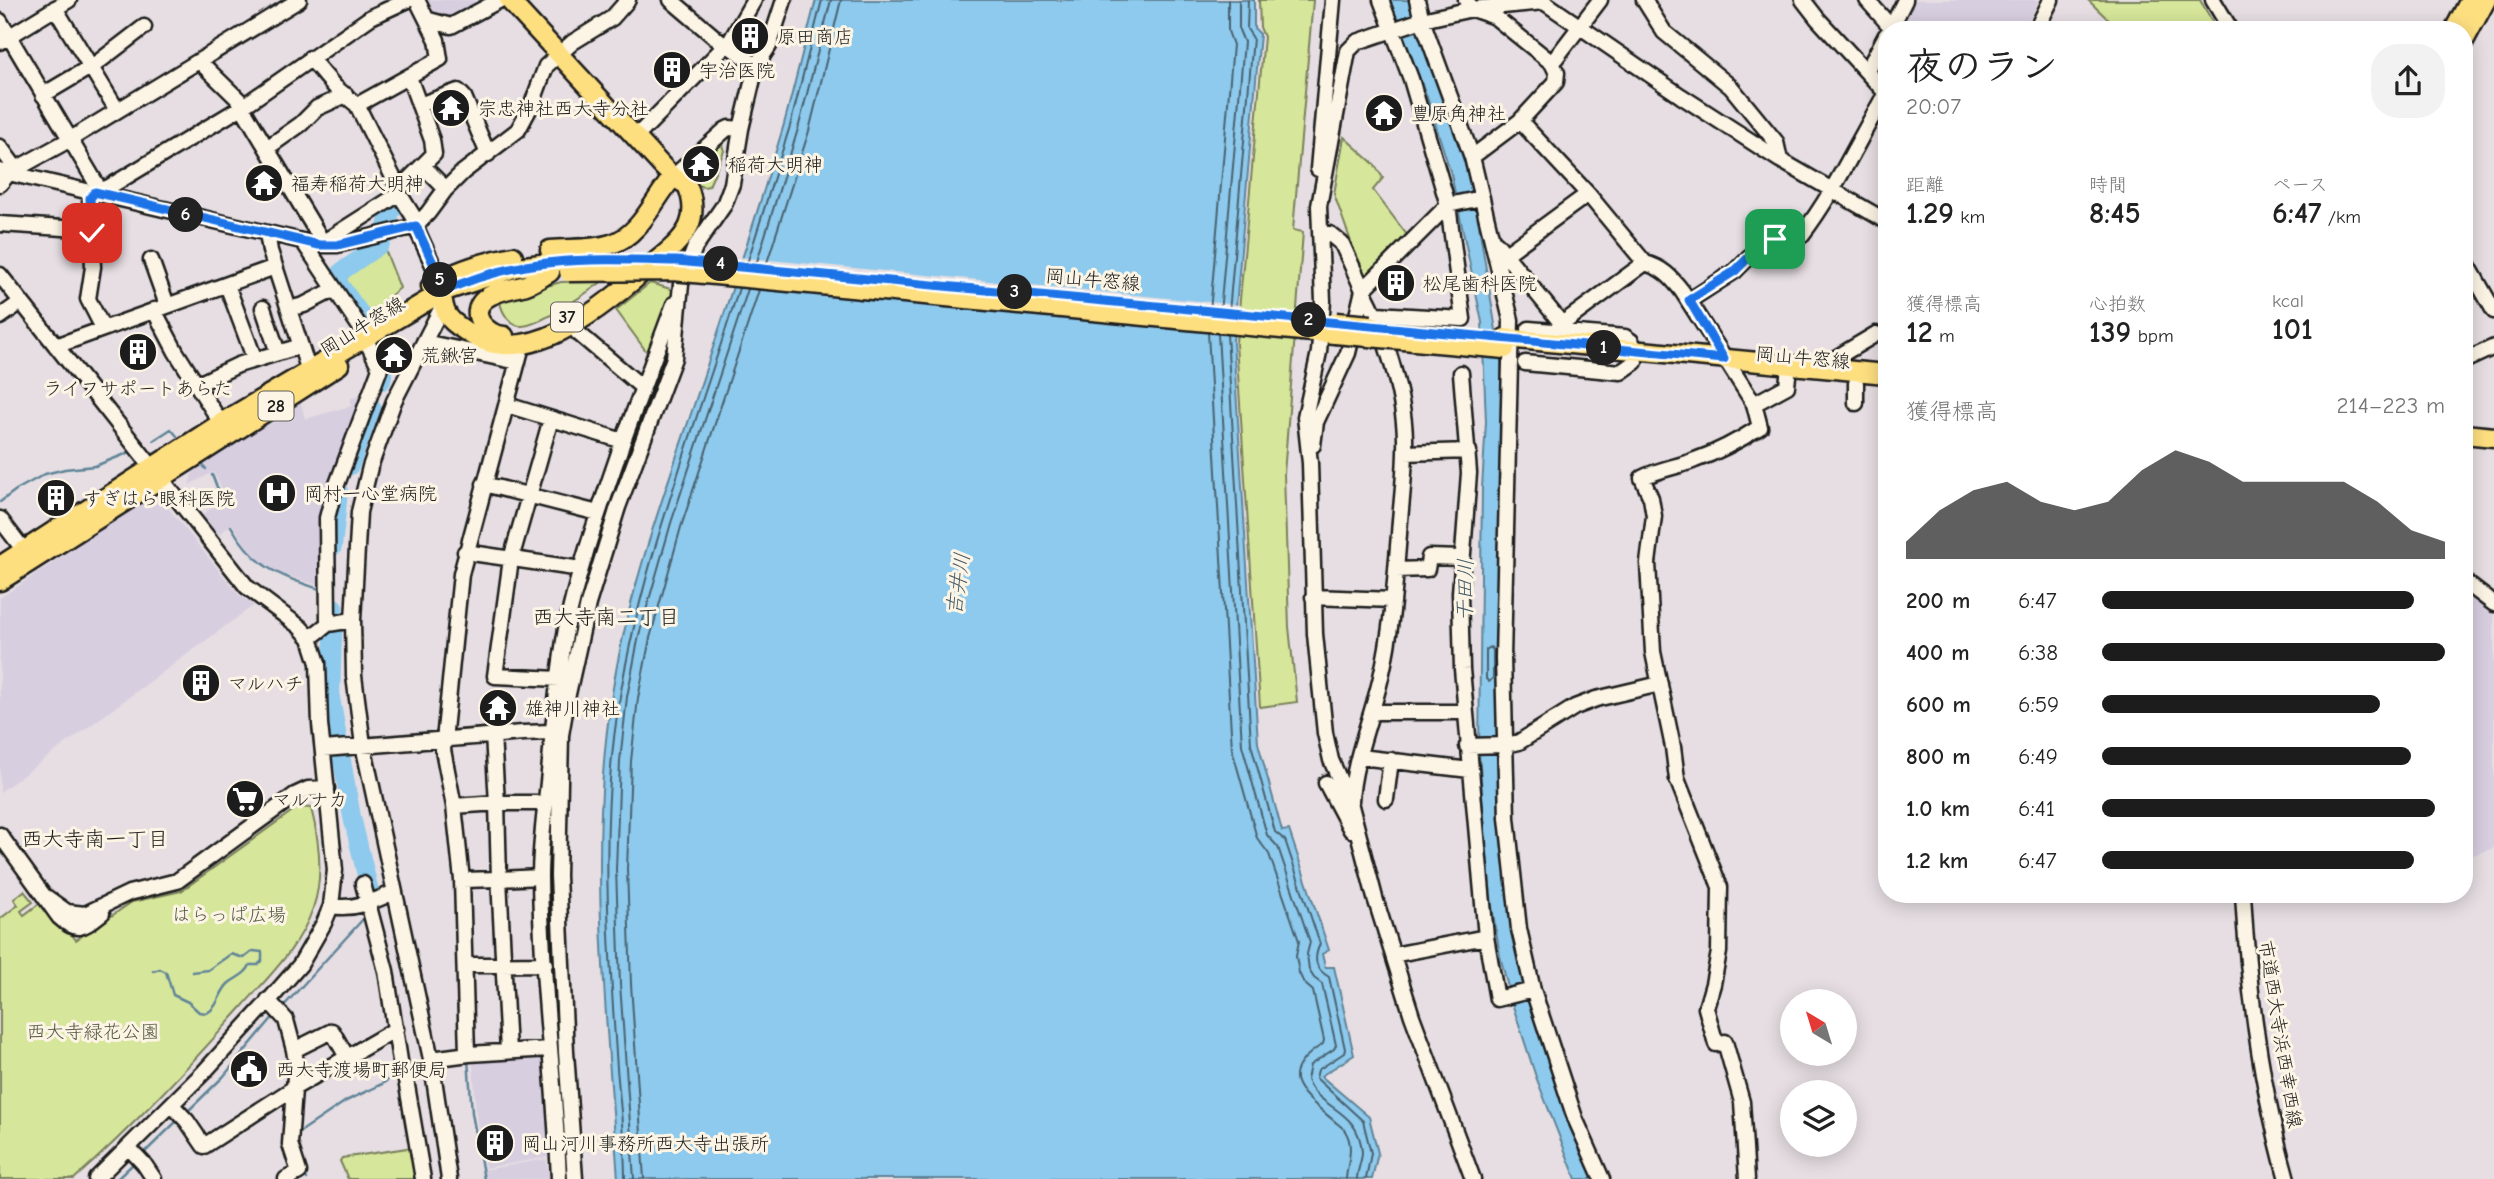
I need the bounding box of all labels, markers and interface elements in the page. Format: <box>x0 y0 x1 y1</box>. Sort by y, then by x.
building icon: 原田商店 <box>729 15 771 57</box>
place label: 原田商店 <box>777 26 853 48</box>
button: share <box>2371 44 2445 118</box>
text: 夜のラン <box>1906 45 2058 89</box>
building icon: 宇治医院 <box>651 49 693 91</box>
place label: 宇治医院 <box>699 60 775 82</box>
temple icon: 宗忠神社西大寺分社 <box>430 87 472 129</box>
temple icon: 豊原角神社 <box>1363 92 1405 134</box>
text: 20:07 <box>1906 93 1961 120</box>
place label: 宗忠神社西大寺分社 <box>478 98 649 120</box>
place label: 豊原角神社 <box>1411 103 1506 125</box>
temple icon: 稲荷大明神 <box>680 143 722 185</box>
place label: 稲荷大明神 <box>728 154 823 176</box>
temple icon: 福寿稲荷大明神 <box>243 162 285 204</box>
place label: 福寿稲荷大明神 <box>291 173 424 195</box>
text: 距離 <box>1906 174 1944 196</box>
text: 時間 <box>2089 174 2127 196</box>
text: ペース <box>2272 174 2328 196</box>
text: 1.29 <box>1906 196 1954 231</box>
text: 8:45 <box>2089 196 2141 231</box>
text: 6:47 <box>2272 196 2321 231</box>
pin: 6 <box>168 198 204 232</box>
pin <box>62 203 122 263</box>
text: 6 <box>181 203 190 225</box>
text: km <box>1954 206 1985 228</box>
text: /km <box>2321 206 2361 228</box>
pin <box>1745 209 1805 269</box>
icon: check <box>73 214 111 252</box>
icon: arrive <box>1756 220 1794 258</box>
pin: 4 <box>704 246 738 282</box>
text: 4 <box>716 252 725 274</box>
pin: 5 <box>422 262 458 298</box>
building icon: 松尾歯科医院 <box>1375 262 1417 304</box>
street label: 岡山牛窓線 <box>1045 265 1141 295</box>
text: 5 <box>434 268 445 290</box>
place label: 松尾歯科医院 <box>1423 273 1537 295</box>
pin: 3 <box>998 274 1032 310</box>
text: 3 <box>1010 280 1019 302</box>
text: kcal <box>2272 290 2304 312</box>
street label: 岡山牛窓線 <box>316 292 409 361</box>
text: 獲得標高 <box>1906 293 1982 315</box>
text: 心拍数 <box>2089 293 2146 315</box>
road number: 37 <box>551 302 583 332</box>
pin: 2 <box>1292 302 1326 338</box>
text: 2 <box>1304 308 1313 330</box>
text: 101 <box>2272 312 2313 347</box>
text: 12 <box>1906 315 1933 350</box>
text: 139 <box>2089 315 2131 350</box>
text: m <box>1933 325 1955 347</box>
text: bpm <box>2131 325 2174 347</box>
pin: 1 <box>1586 330 1622 366</box>
building icon: ライフサポートあらた <box>117 331 159 373</box>
temple icon: 荒鍬宮 <box>373 334 415 376</box>
text: 1 <box>1600 336 1607 358</box>
street label: 岡山牛窓線 <box>1755 343 1851 373</box>
place label: 荒鍬宮 <box>421 345 478 367</box>
place label: ライフサポートあらた <box>43 378 233 400</box>
road number: 28 <box>258 392 294 420</box>
text: 214–223 m <box>2337 392 2445 419</box>
text: 獲得標高 <box>1906 398 1998 425</box>
hospital icon: 岡村一心堂病院 <box>256 472 298 514</box>
building icon: すぎはら眼科医院 <box>35 477 77 519</box>
place label: 岡村一心堂病院 <box>304 483 437 505</box>
place label: すぎはら眼科医院 <box>83 488 235 510</box>
water label: 吉井川 <box>942 551 974 617</box>
water label: 干田川 <box>1452 558 1478 622</box>
text: 200 m <box>1906 587 1970 614</box>
text: 6:47 <box>2018 587 2057 614</box>
district label: 西大寺南二丁目 <box>533 605 680 629</box>
text: 400 m <box>1906 639 1970 666</box>
text: 6:38 <box>2018 639 2058 666</box>
building icon: マルハチ <box>180 662 222 704</box>
place label: マルハチ <box>228 673 304 695</box>
temple icon: 雄神川神社 <box>477 687 519 729</box>
text: 600 m <box>1906 691 1971 718</box>
text: 6:59 <box>2018 691 2059 718</box>
place label: 雄神川神社 <box>525 698 620 720</box>
text: 800 m <box>1906 743 1971 770</box>
text: 6:49 <box>2018 743 2058 770</box>
supermarket icon: マルナカ <box>224 778 266 820</box>
place label: マルナカ <box>272 789 348 811</box>
text: 1.0 km <box>1906 795 1970 822</box>
text: 6:41 <box>2018 795 2055 822</box>
district label: 西大寺南一丁目 <box>22 827 169 851</box>
text: 1.2 km <box>1906 847 1968 874</box>
text: 6:47 <box>2018 847 2057 874</box>
park label: はらっぱ広場 <box>172 904 286 926</box>
street label: 市道西大寺浜西幸西線 <box>2254 939 2306 1130</box>
north arrow <box>1780 989 1857 1066</box>
map controls <box>1780 989 1857 1157</box>
park label: 西大寺緑花公園 <box>26 1021 160 1043</box>
public building icon: 西大寺渡場町郵便局 <box>228 1048 270 1090</box>
place label: 西大寺渡場町郵便局 <box>276 1059 447 1081</box>
button: layers <box>1780 1080 1857 1157</box>
building icon: 岡山河川事務所西大寺出張所 <box>474 1122 516 1164</box>
place label: 岡山河川事務所西大寺出張所 <box>522 1133 769 1155</box>

